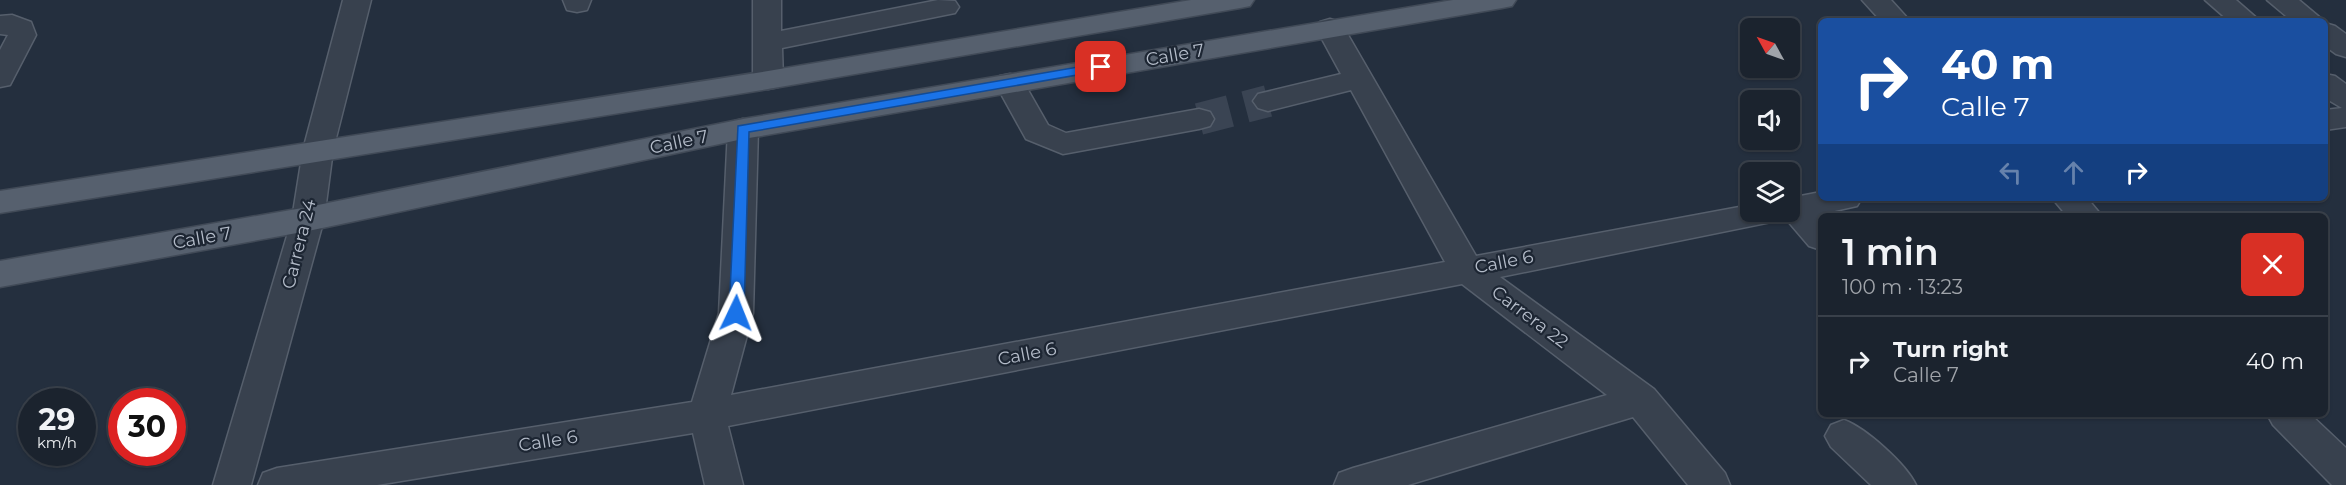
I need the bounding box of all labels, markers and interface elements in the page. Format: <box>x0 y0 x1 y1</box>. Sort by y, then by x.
north arrow <box>1740 18 1800 78</box>
map controls <box>1740 18 1800 222</box>
text: 40 m <box>1941 38 2054 90</box>
street label: Calle 7 <box>1144 39 1206 71</box>
pin <box>1075 41 1126 92</box>
icon: right <box>1842 42 1920 120</box>
icon: arrive <box>1084 50 1117 83</box>
button: sound <box>1740 90 1800 150</box>
text: Calle 7 <box>1941 90 2030 123</box>
street label: Calle 7 <box>648 125 710 159</box>
icon: left <box>1994 156 2027 189</box>
icon: ahead <box>2057 156 2090 189</box>
icon: right <box>2120 156 2153 189</box>
button: layers <box>1740 162 1800 222</box>
street label: Carrera 24 <box>277 197 321 291</box>
street label: Calle 7 <box>171 222 233 254</box>
text: 1 min <box>1842 230 1939 274</box>
button: close <box>2241 233 2304 296</box>
street label: Calle 6 <box>1473 246 1535 278</box>
text: 100 m · 13:23 <box>1842 275 1963 299</box>
position arrow <box>704 281 768 345</box>
street label: Carrera 22 <box>1487 281 1573 353</box>
text: Turn right <box>1893 336 2008 363</box>
street label: Calle 6 <box>996 338 1058 370</box>
icon: right <box>1842 345 1875 378</box>
text: 40 m <box>2246 348 2304 375</box>
text: Calle 7 <box>1893 363 1959 387</box>
speed limit sign: 30 <box>108 388 186 466</box>
text: 29 <box>39 401 75 438</box>
street label: Calle 6 <box>517 425 579 457</box>
text: km/h <box>37 433 77 452</box>

